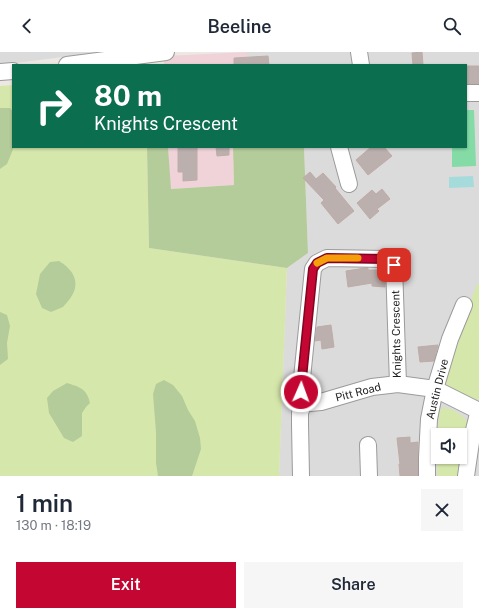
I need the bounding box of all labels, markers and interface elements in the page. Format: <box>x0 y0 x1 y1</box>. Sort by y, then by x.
icon: back <box>16 15 38 37</box>
icon: search <box>441 15 463 37</box>
text: Beeline <box>207 16 272 37</box>
text: 80 m <box>94 79 162 112</box>
icon: right <box>28 80 80 132</box>
text: Knights Crescent <box>94 113 238 134</box>
pin <box>377 248 411 282</box>
icon: arrive <box>383 254 405 276</box>
street label: Knights Crescent <box>389 290 403 378</box>
street label: Austin Drive <box>424 357 450 421</box>
position arrow <box>280 371 322 413</box>
street label: Pitt Road <box>334 381 382 403</box>
map controls <box>431 428 467 464</box>
button: sound <box>431 428 467 464</box>
text: 1 min <box>16 489 73 517</box>
button: close <box>421 489 463 531</box>
text: 130 m · 18:19 <box>16 518 91 533</box>
button: Exit <box>16 562 236 608</box>
button: Share <box>244 562 463 608</box>

